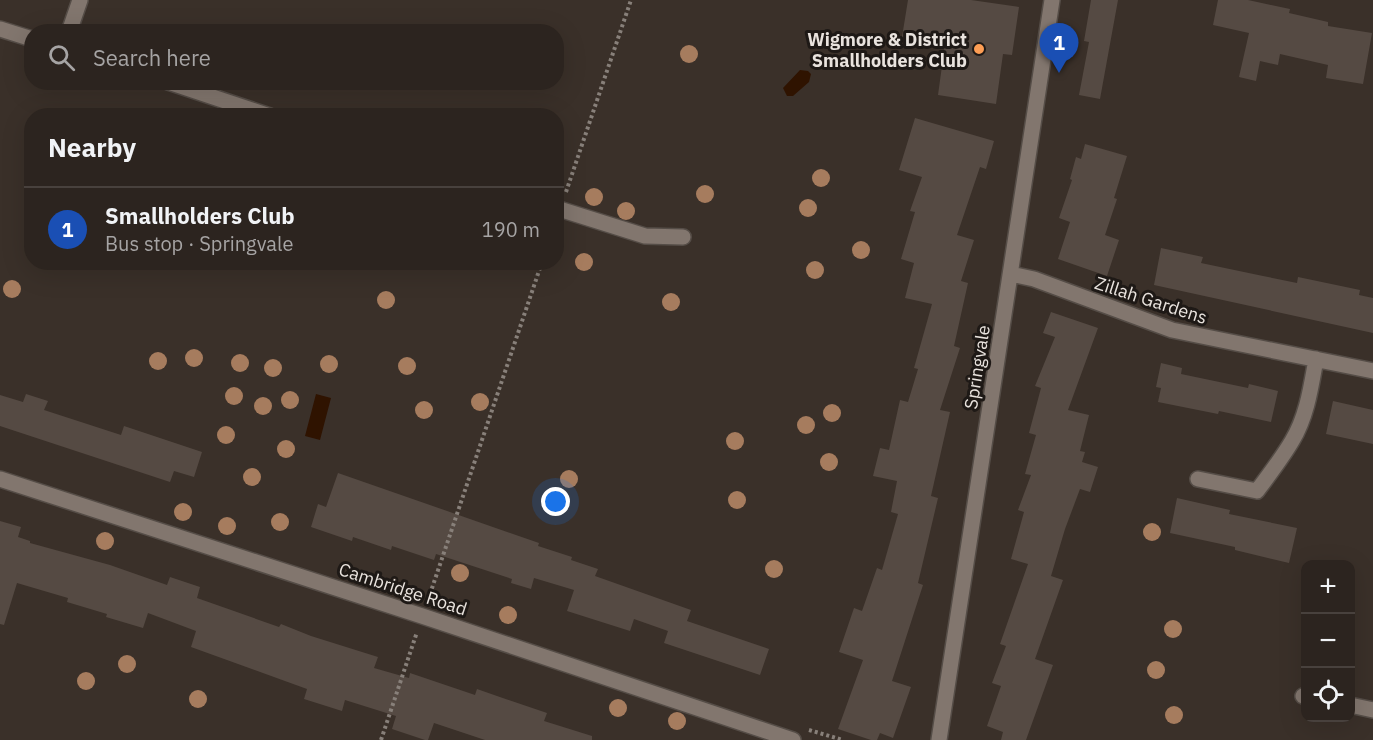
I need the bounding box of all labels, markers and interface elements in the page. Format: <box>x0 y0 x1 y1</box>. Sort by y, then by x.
pin: 1 <box>1040 23 1078 73</box>
search box <box>24 24 564 90</box>
place label: Wigmore & District Smallholders Club <box>807 28 967 72</box>
icon: search <box>45 41 78 74</box>
marker: Wigmore & District Smallholders Club <box>972 42 986 56</box>
text: Search here <box>93 43 211 72</box>
text: Nearby <box>48 130 136 164</box>
text: Smallholders Club <box>105 201 295 230</box>
text: 1 <box>62 216 74 243</box>
text: 190 m <box>482 216 540 243</box>
text: Bus stop · Springvale <box>105 230 293 257</box>
street label: Zillah Gardens <box>1092 271 1210 329</box>
street label: Springvale <box>959 323 995 411</box>
your location <box>541 487 570 516</box>
street label: Cambridge Road <box>336 557 470 621</box>
map controls <box>1301 560 1355 722</box>
button: + <box>1301 560 1355 614</box>
button: − <box>1301 614 1355 668</box>
button: locate <box>1301 668 1355 722</box>

